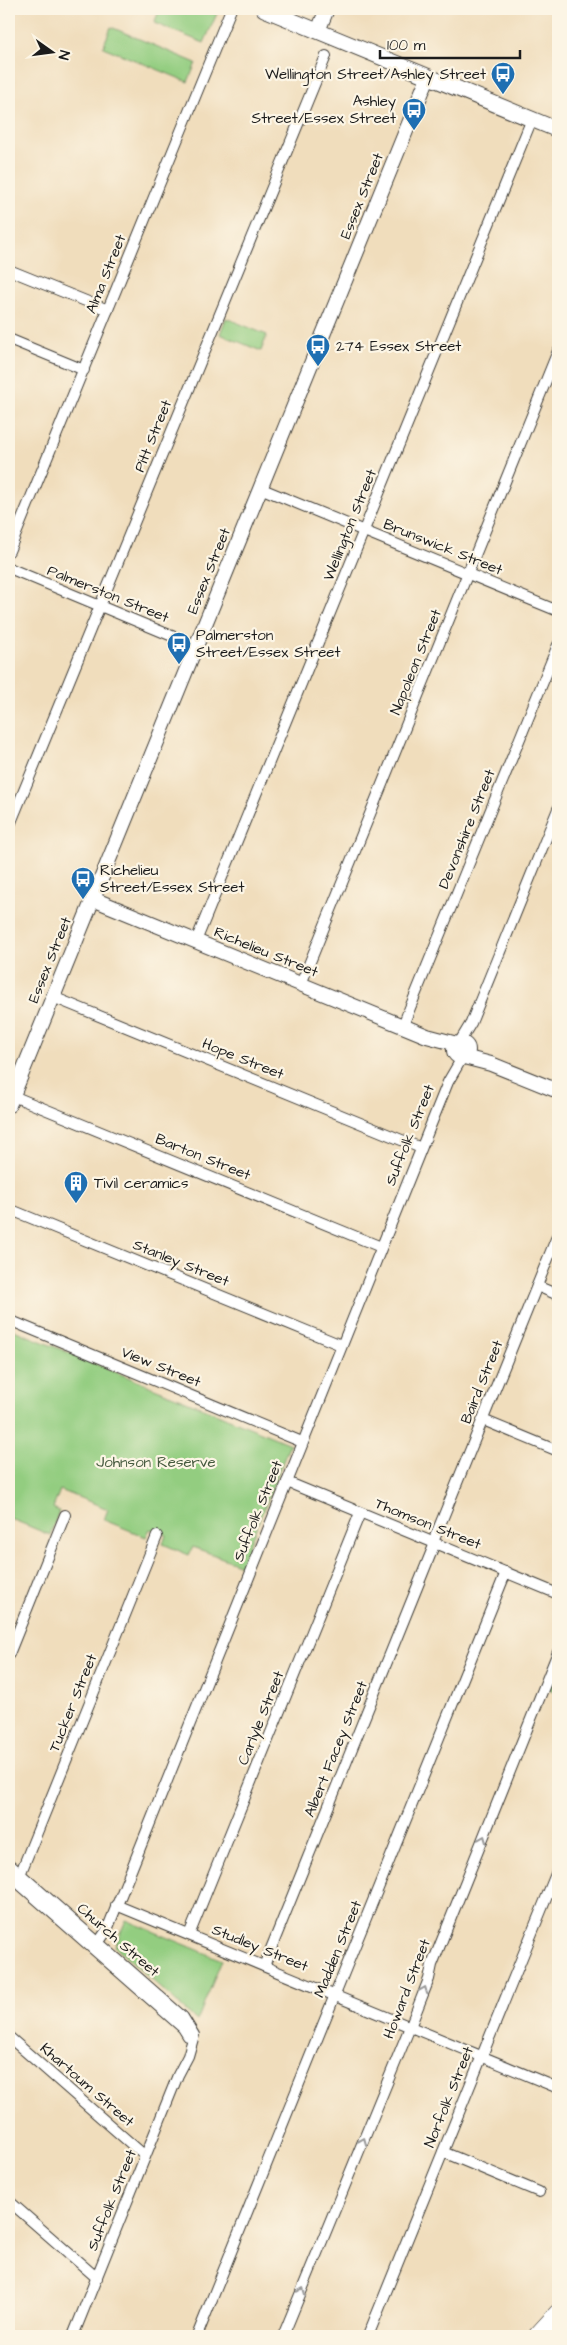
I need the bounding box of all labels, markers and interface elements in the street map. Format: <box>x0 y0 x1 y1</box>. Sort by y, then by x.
north arrow <box>28 28 78 78</box>
scale bar <box>380 28 520 60</box>
text: 100 m <box>387 35 426 56</box>
text: N <box>53 48 74 62</box>
bus stop icon: Wellington Street/Ashley Street <box>490 61 516 95</box>
place label: Wellington Street/Ashley Street <box>265 64 486 86</box>
place label: Ashley Street/Essex Street <box>252 91 396 129</box>
bus stop icon: Ashley Street/Essex Street <box>401 97 427 131</box>
street label: Essex Street <box>335 150 389 242</box>
street label: Alma Street <box>81 231 131 317</box>
bus stop icon: 274 Essex Street <box>305 333 331 367</box>
place label: 274 Essex Street <box>336 336 461 357</box>
street label: Pitt Street <box>129 397 177 475</box>
street label: Wellington Street <box>318 466 383 584</box>
street label: Brunswick Street <box>380 513 506 581</box>
street label: Essex Street <box>182 525 236 617</box>
street label: Palmerston Street <box>44 560 172 628</box>
street label: Napoleon Street <box>385 606 447 718</box>
place label: Palmerston Street/Essex Street <box>196 625 341 663</box>
bus stop icon: Palmerston Street/Essex Street <box>166 631 192 665</box>
street label: Devonshire Street <box>433 766 501 892</box>
place label: Richelieu Street/Essex Street <box>100 860 245 898</box>
bus stop icon: Richelieu Street/Essex Street <box>70 866 96 900</box>
street label: Essex Street <box>23 914 77 1006</box>
street label: Richelieu Street <box>211 922 321 982</box>
street label: Hope Street <box>199 1033 287 1085</box>
street label: Suffolk Street <box>380 1081 440 1189</box>
street label: Barton Street <box>152 1128 254 1186</box>
building icon: Tivil ceramics <box>63 1170 89 1204</box>
place label: Tivil ceramics <box>94 1173 189 1194</box>
street label: Stanley Street <box>129 1234 232 1293</box>
street label: Baird Street <box>456 1337 508 1427</box>
street label: View Street <box>118 1341 204 1393</box>
park label: Johnson Reserve <box>96 1452 216 1473</box>
street label: Suffolk Street <box>228 1457 288 1565</box>
street label: Thomson Street <box>372 1493 484 1555</box>
street label: Tucker Street <box>44 1651 102 1755</box>
street label: Carlyle Street <box>233 1668 290 1769</box>
street label: Albert Facey Street <box>299 1678 374 1821</box>
one-way arrow <box>477 1835 487 1844</box>
street label: Madden Street <box>309 1897 367 2001</box>
street label: Church Street <box>72 1898 164 1982</box>
street label: Studley Street <box>208 1919 311 1978</box>
street label: Howard Street <box>378 1936 436 2042</box>
one-way arrow <box>418 1986 429 1995</box>
street label: Khartoum Street <box>35 2038 139 2132</box>
street label: Norfolk Street <box>419 2043 479 2151</box>
one-way arrow <box>357 2137 368 2146</box>
street label: Suffolk Street <box>82 2146 142 2254</box>
one-way arrow <box>296 2287 306 2296</box>

